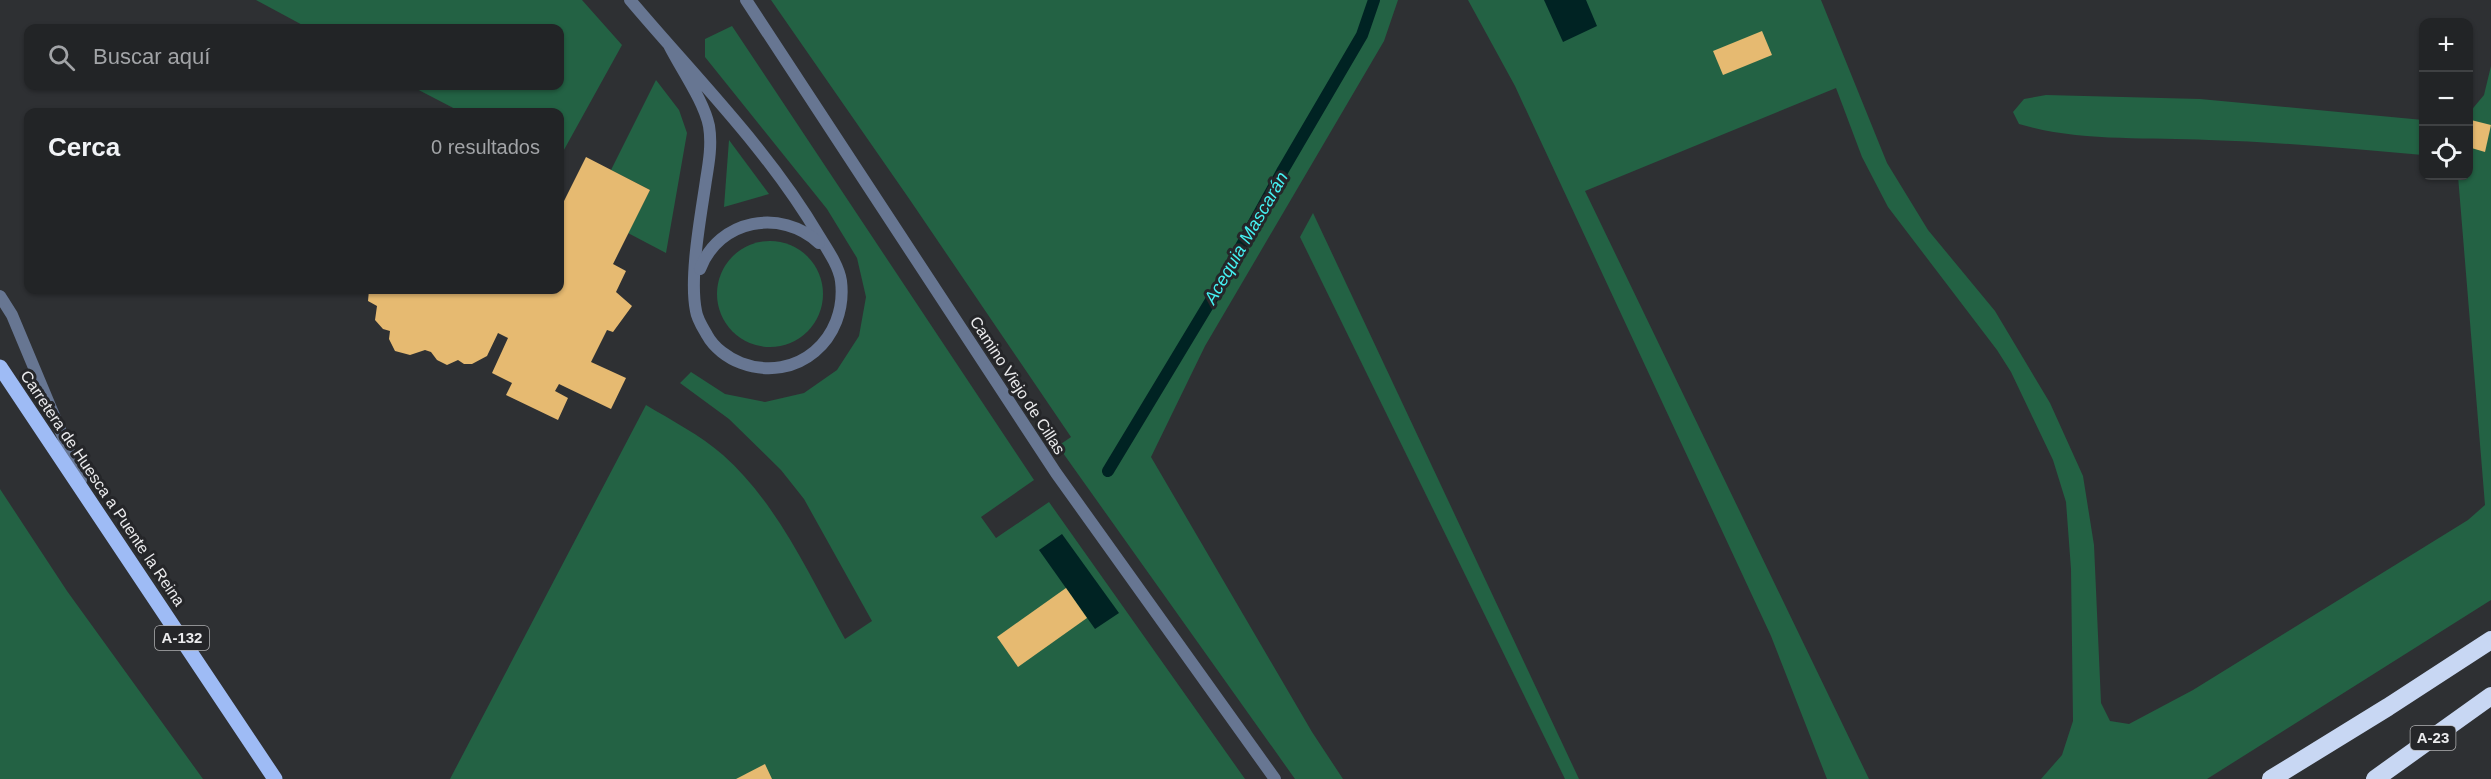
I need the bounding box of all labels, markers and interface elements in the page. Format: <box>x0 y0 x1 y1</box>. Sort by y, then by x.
map controls <box>2419 18 2473 180</box>
button: + <box>2419 18 2473 72</box>
search box <box>24 24 564 90</box>
icon: search <box>45 41 78 74</box>
text: Buscar aquí <box>93 44 210 69</box>
button: − <box>2419 72 2473 126</box>
button: locate <box>2419 126 2473 180</box>
text: Cerca <box>48 132 120 162</box>
text: 0 resultados <box>431 136 540 158</box>
water label: Acequia Mascarán <box>1200 168 1292 308</box>
street label: Camino Viejo de Cillas <box>967 313 1068 457</box>
street label: Carretera de Huesca a Puente la Reina <box>17 367 188 609</box>
road number: A-132 <box>155 626 209 650</box>
road number: A-23 <box>2410 726 2456 750</box>

